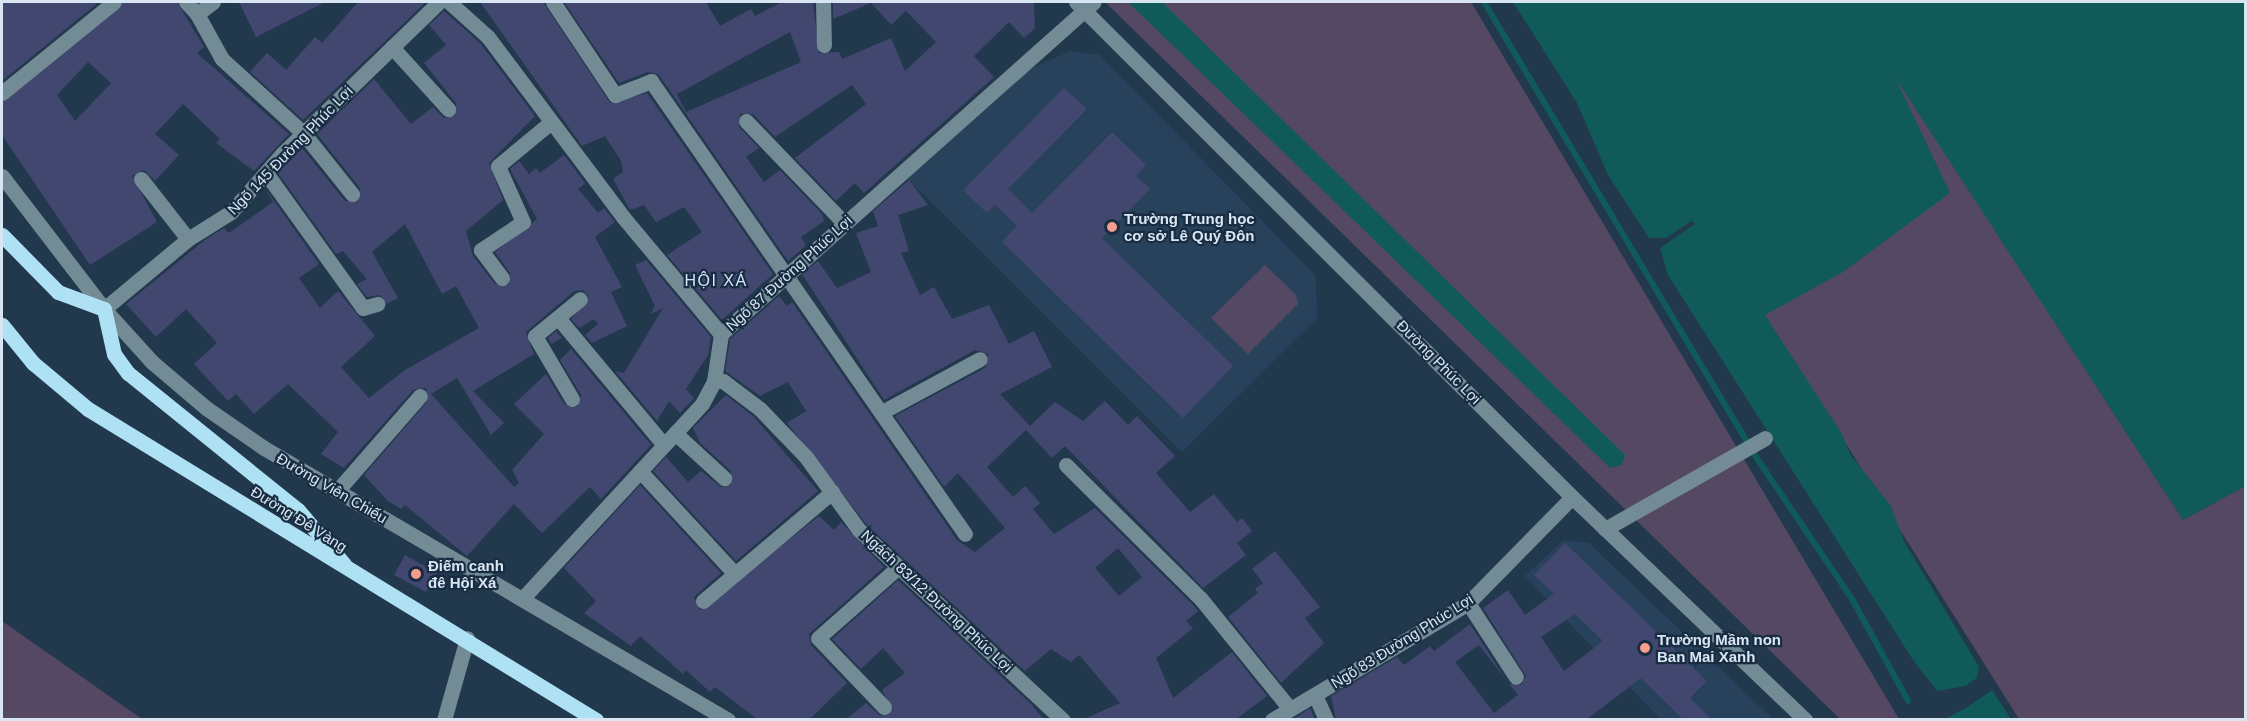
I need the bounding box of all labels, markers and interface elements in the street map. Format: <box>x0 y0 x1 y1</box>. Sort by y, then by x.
street label: Ngõ 145 Đường Phúc Lợi <box>224 82 356 218</box>
place label: Trường Trung học cơ sở Lê Quý Đôn <box>1124 209 1255 244</box>
street label: Ngõ 87 Đường Phúc Lợi <box>722 211 856 335</box>
marker: Trường Trung học cơ sở Lê Quý Đôn <box>1105 220 1119 234</box>
district label: HỘI XÁ <box>684 271 748 291</box>
street label: Đường Phúc Lợi <box>1393 316 1485 408</box>
street label: Đường Viên Chiếu <box>274 449 390 527</box>
street label: Đường Đê Vàng <box>248 482 350 556</box>
street label: Ngách 83/12 Đường Phúc Lợi <box>857 526 1017 676</box>
place label: Điếm canh đê Hội Xá <box>428 556 504 591</box>
marker: Điếm canh đê Hội Xá <box>409 567 423 581</box>
street label: Ngõ 83 Đường Phúc Lợi <box>1328 590 1476 692</box>
place label: Trường Mầm non Ban Mai Xanh <box>1657 630 1781 665</box>
marker: Trường Mầm non Ban Mai Xanh <box>1638 641 1652 655</box>

